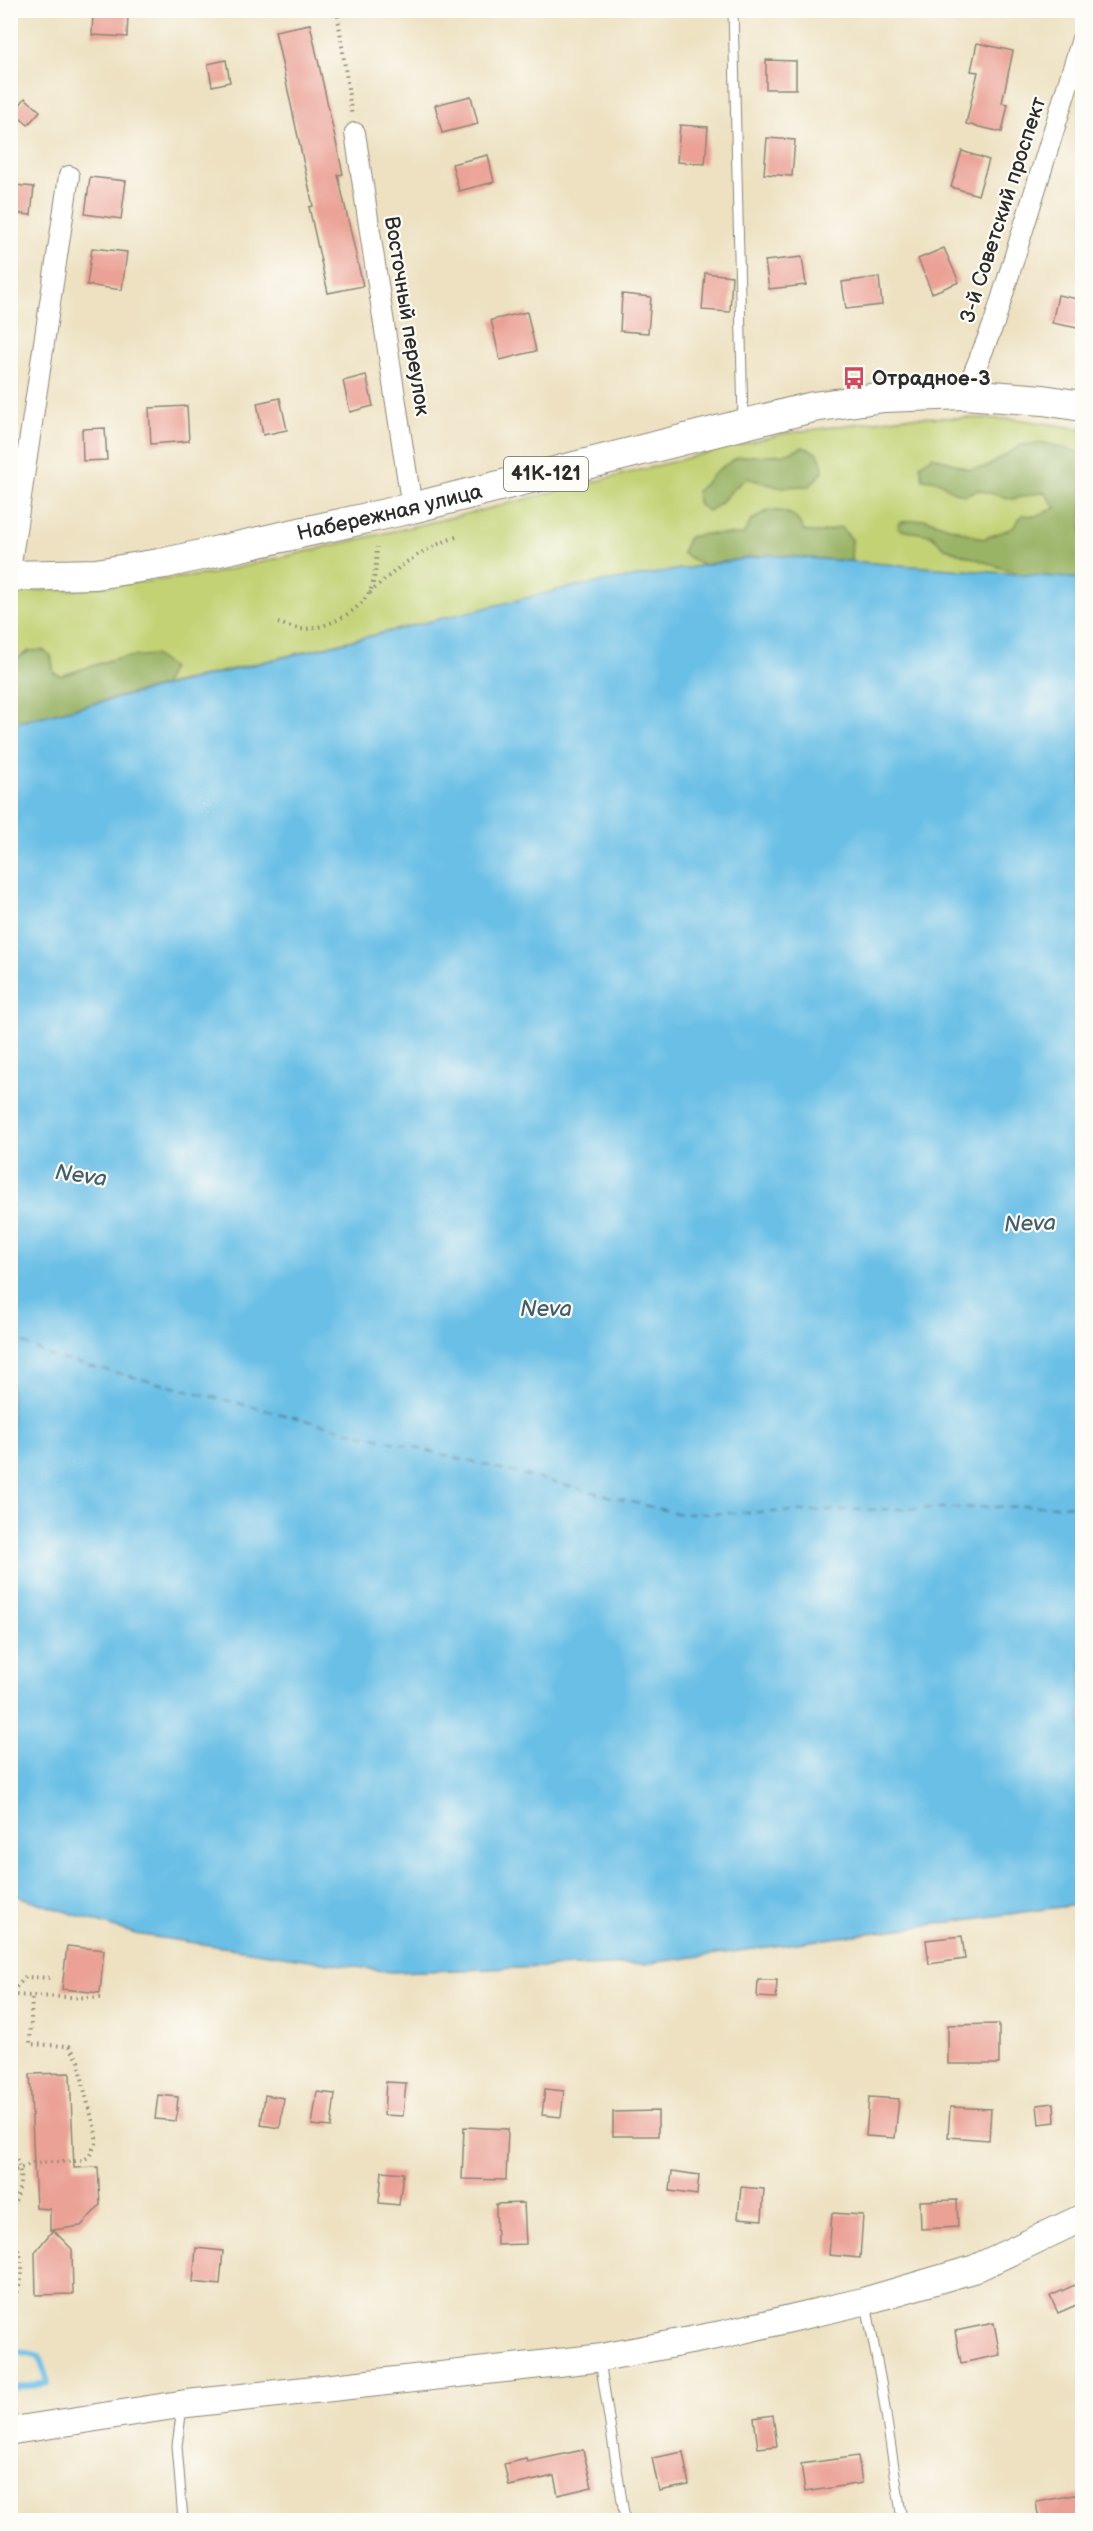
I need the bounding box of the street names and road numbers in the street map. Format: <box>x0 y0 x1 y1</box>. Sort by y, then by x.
street label: 3-й Советский проспект <box>955 94 1051 326</box>
street label: Восточный переулок <box>379 215 435 417</box>
road number: 41К-121 <box>504 457 588 491</box>
street label: Набережная улица <box>295 478 485 546</box>

